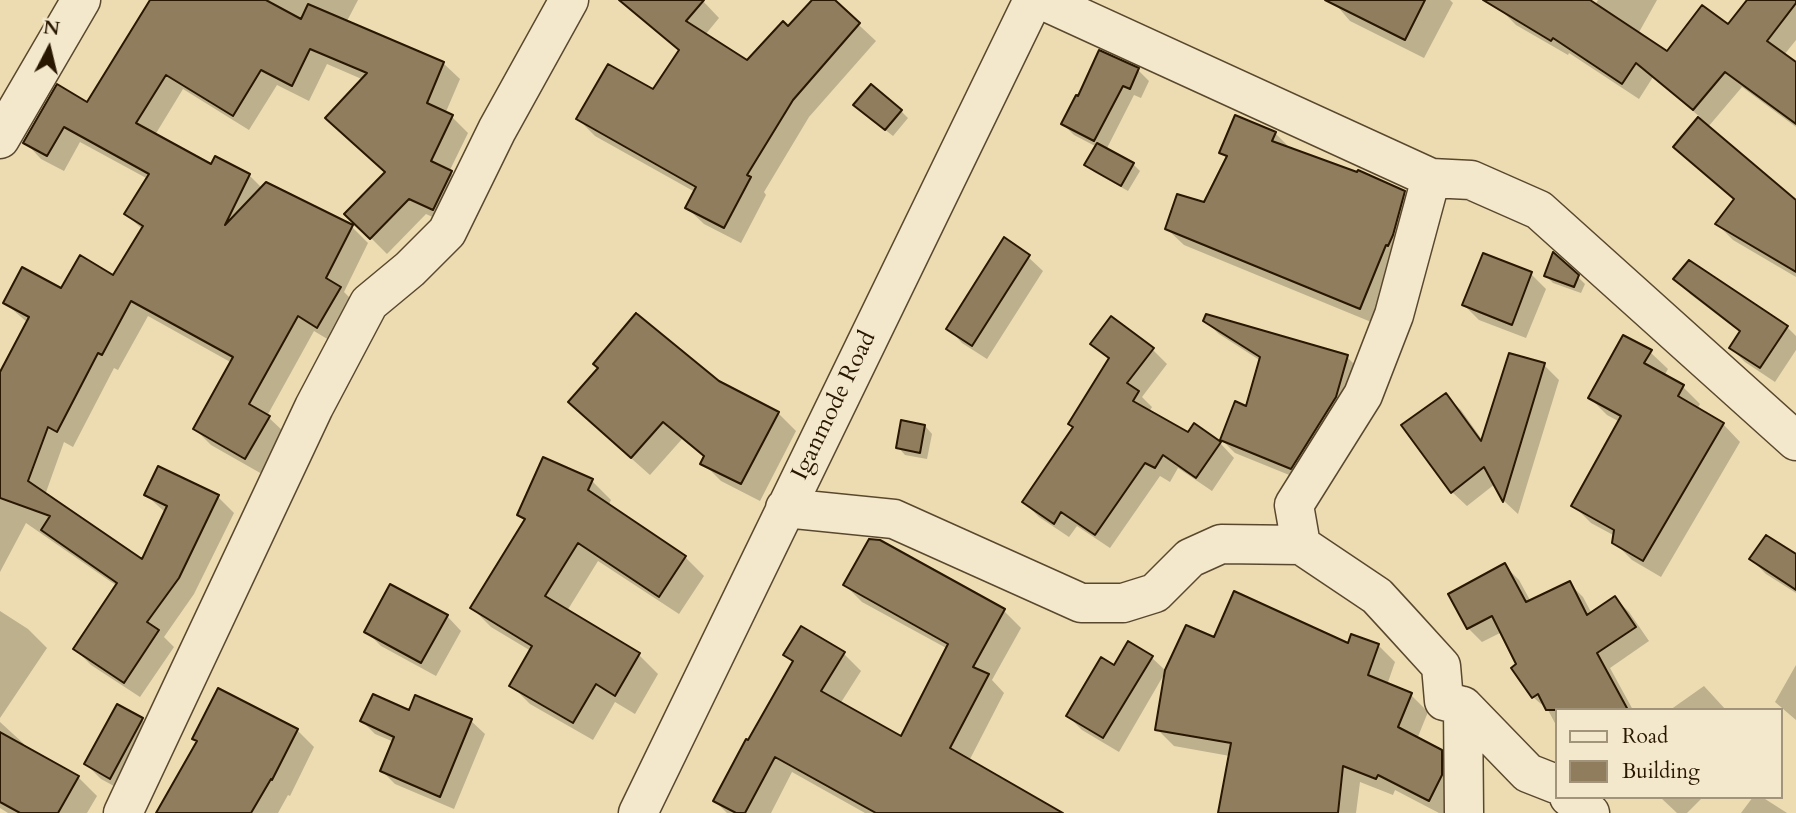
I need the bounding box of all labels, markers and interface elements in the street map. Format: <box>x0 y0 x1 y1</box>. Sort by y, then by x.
north arrow <box>14 14 84 84</box>
text: N <box>42 14 61 42</box>
street label: Iganmode Road <box>787 327 883 485</box>
legend <box>1554 708 1782 799</box>
text: Road <box>1622 722 1668 751</box>
text: Building <box>1622 757 1700 786</box>

